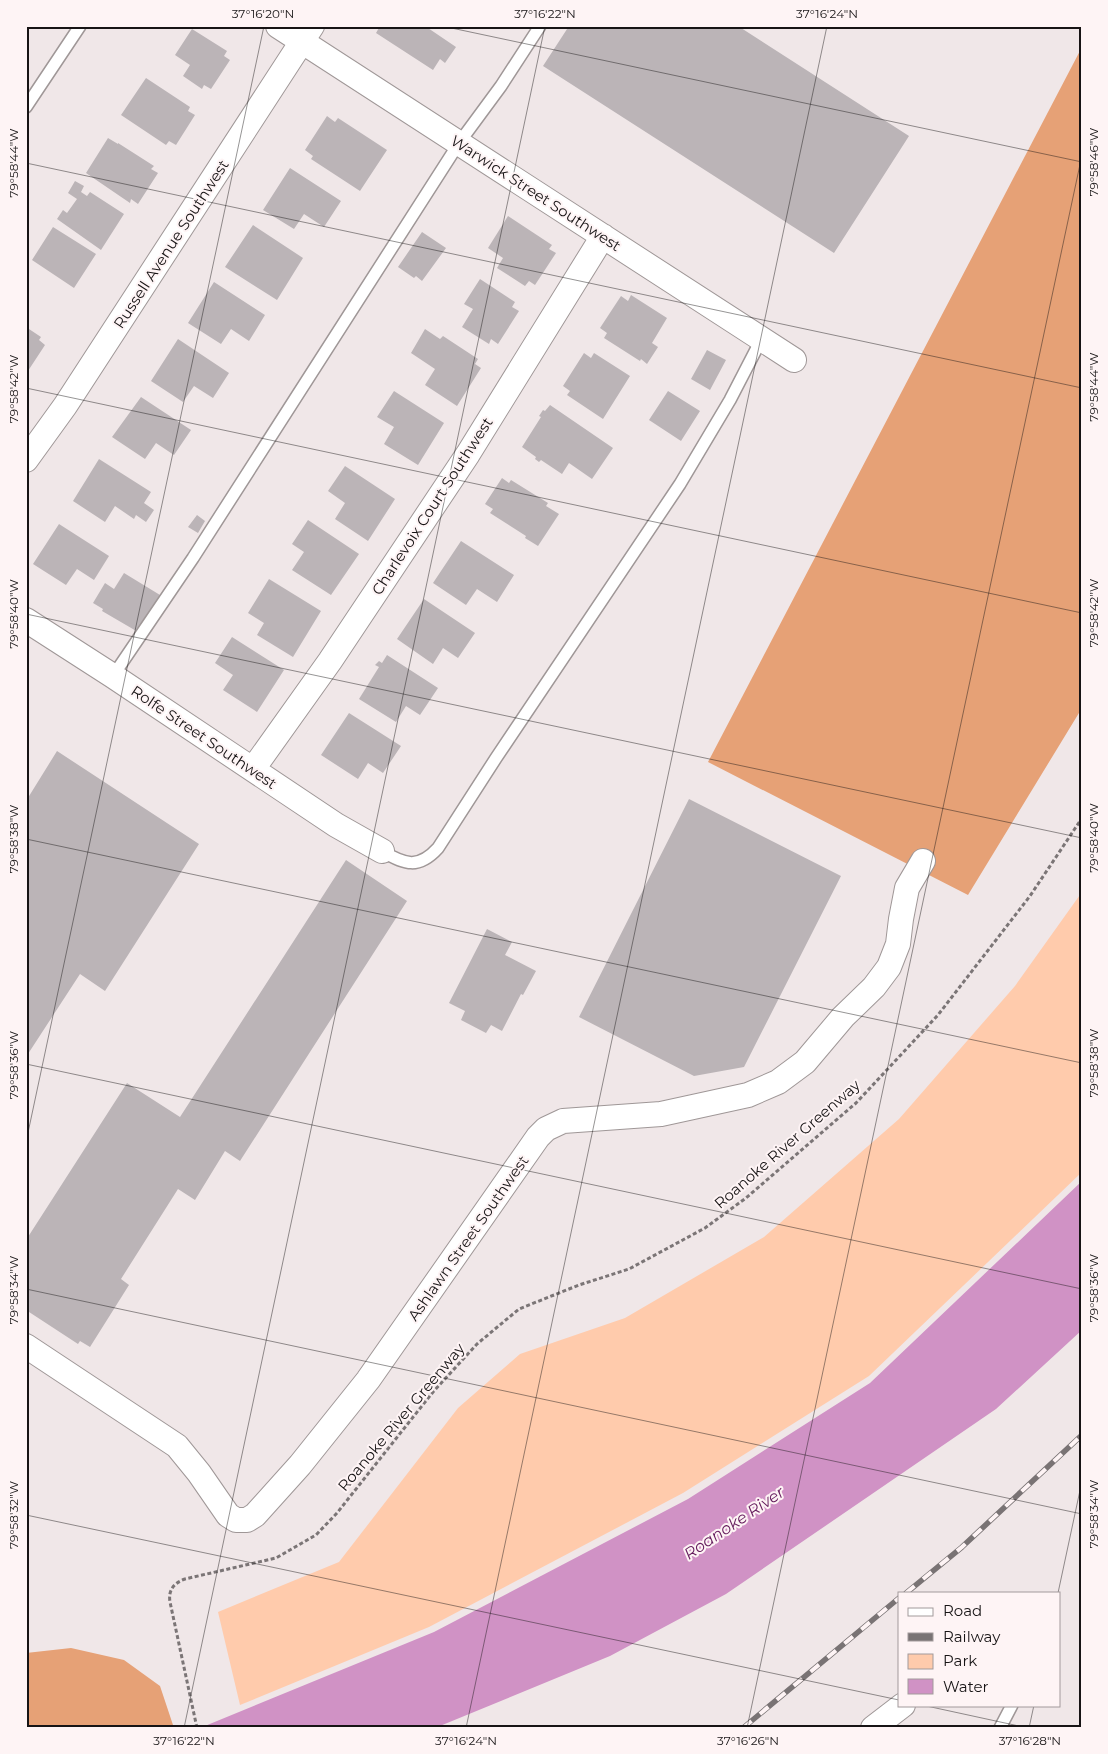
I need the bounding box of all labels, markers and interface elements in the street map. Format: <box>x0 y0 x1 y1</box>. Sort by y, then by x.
text: 37°16'20"N <box>232 6 294 21</box>
text: 37°16'22"N <box>514 6 576 21</box>
text: 37°16'24"N <box>796 6 858 21</box>
text: 79°58'44"W <box>6 128 21 198</box>
text: 79°58'46"W <box>1086 128 1101 196</box>
street label: Warwick Street Southwest <box>447 131 625 255</box>
street label: Russell Avenue Southwest <box>109 156 233 332</box>
text: 79°58'44"W <box>1086 352 1101 422</box>
text: 79°58'42"W <box>6 355 21 423</box>
street label: Charlevoix Court Southwest <box>367 414 497 598</box>
text: 79°58'40"W <box>6 579 21 649</box>
text: 79°58'42"W <box>1086 579 1101 647</box>
street label: Rolfe Street Southwest <box>128 681 280 793</box>
text: 79°58'40"W <box>1086 803 1101 873</box>
text: 79°58'38"W <box>6 805 21 873</box>
text: 79°58'38"W <box>1086 1029 1101 1097</box>
text: 79°58'36"W <box>6 1031 21 1099</box>
street label: Roanoke River Greenway <box>710 1075 865 1213</box>
street label: Ashlawn Street Southwest <box>404 1152 532 1324</box>
text: 79°58'36"W <box>1086 1254 1101 1322</box>
text: 79°58'34"W <box>6 1256 21 1324</box>
street label: Roanoke River Greenway <box>334 1339 469 1495</box>
text: 79°58'34"W <box>1086 1480 1101 1548</box>
text: 79°58'32"W <box>6 1481 21 1549</box>
water label: Roanoke River <box>680 1482 788 1564</box>
legend <box>898 1592 1060 1706</box>
text: Road <box>943 1601 982 1620</box>
text: Railway <box>943 1627 1001 1646</box>
text: Park <box>943 1651 977 1670</box>
text: Water <box>943 1677 989 1696</box>
text: 37°16'22"N <box>153 1733 215 1748</box>
text: 37°16'24"N <box>435 1733 497 1748</box>
text: 37°16'26"N <box>717 1733 779 1748</box>
text: 37°16'28"N <box>999 1733 1061 1748</box>

